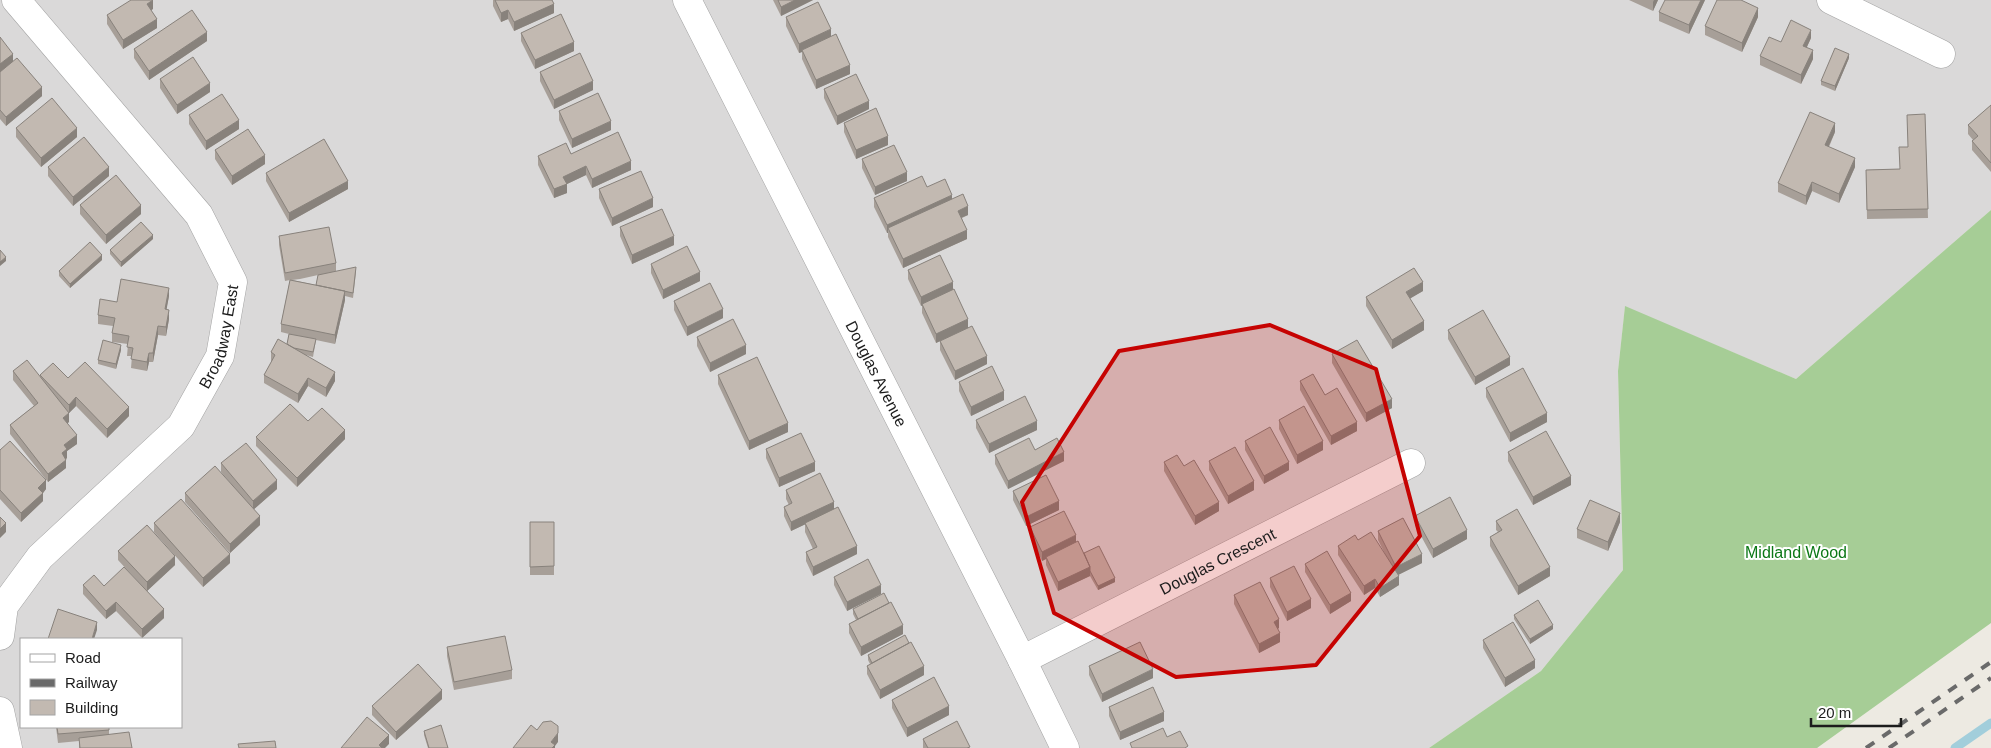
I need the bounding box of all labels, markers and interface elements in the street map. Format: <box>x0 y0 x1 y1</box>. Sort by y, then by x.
street label: Broadway East <box>196 283 241 391</box>
street label: Douglas Avenue <box>842 318 910 430</box>
street label: Douglas Crescent <box>1157 525 1279 598</box>
park label: Midland Wood <box>1745 544 1847 561</box>
legend <box>20 638 182 728</box>
text: Road <box>65 649 101 666</box>
text: Railway <box>65 674 118 691</box>
scale bar <box>1811 696 1901 728</box>
text: Building <box>65 699 118 716</box>
text: 20 m <box>1818 704 1851 721</box>

